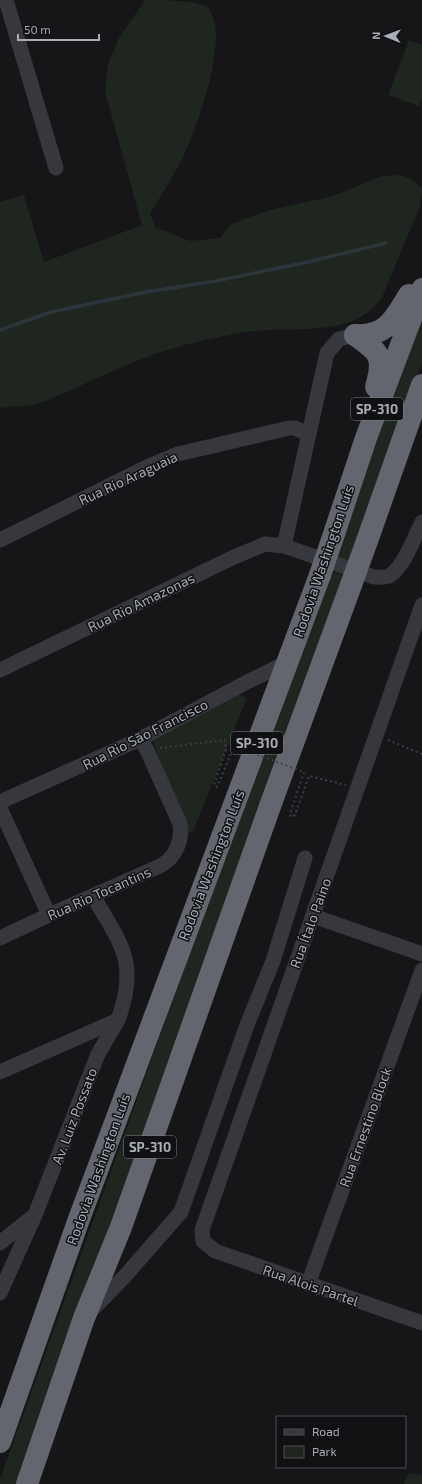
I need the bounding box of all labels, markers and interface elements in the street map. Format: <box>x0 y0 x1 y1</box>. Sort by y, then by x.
scale bar <box>18 16 99 42</box>
north arrow <box>366 16 406 56</box>
text: 50 m <box>24 22 51 36</box>
text: N <box>369 32 382 40</box>
road number: SP-310 <box>351 398 403 420</box>
street label: Rua Rio Araguaia <box>76 448 180 508</box>
street label: Rodovia Washington Luís <box>289 483 357 639</box>
street label: Rua Rio Amazonas <box>85 569 197 635</box>
street label: Rua Rio São Francisco <box>80 695 210 773</box>
road number: SP-310 <box>231 732 283 754</box>
street label: Rodovia Washington Luís <box>174 787 248 943</box>
street label: Rua Rio Tocantins <box>45 863 153 923</box>
street label: Rua Ítalo Paino <box>286 876 334 970</box>
street label: Av. Luiz Possato <box>48 1065 100 1167</box>
street label: Rua Ernestino Block <box>335 1065 395 1189</box>
street label: Rodovia Washington Luís <box>63 1091 133 1247</box>
road number: SP-310 <box>124 1136 176 1158</box>
street label: Rua Alois Partel <box>261 1261 362 1310</box>
legend <box>276 1416 406 1468</box>
text: Road <box>312 1424 340 1438</box>
text: Park <box>312 1444 337 1458</box>

